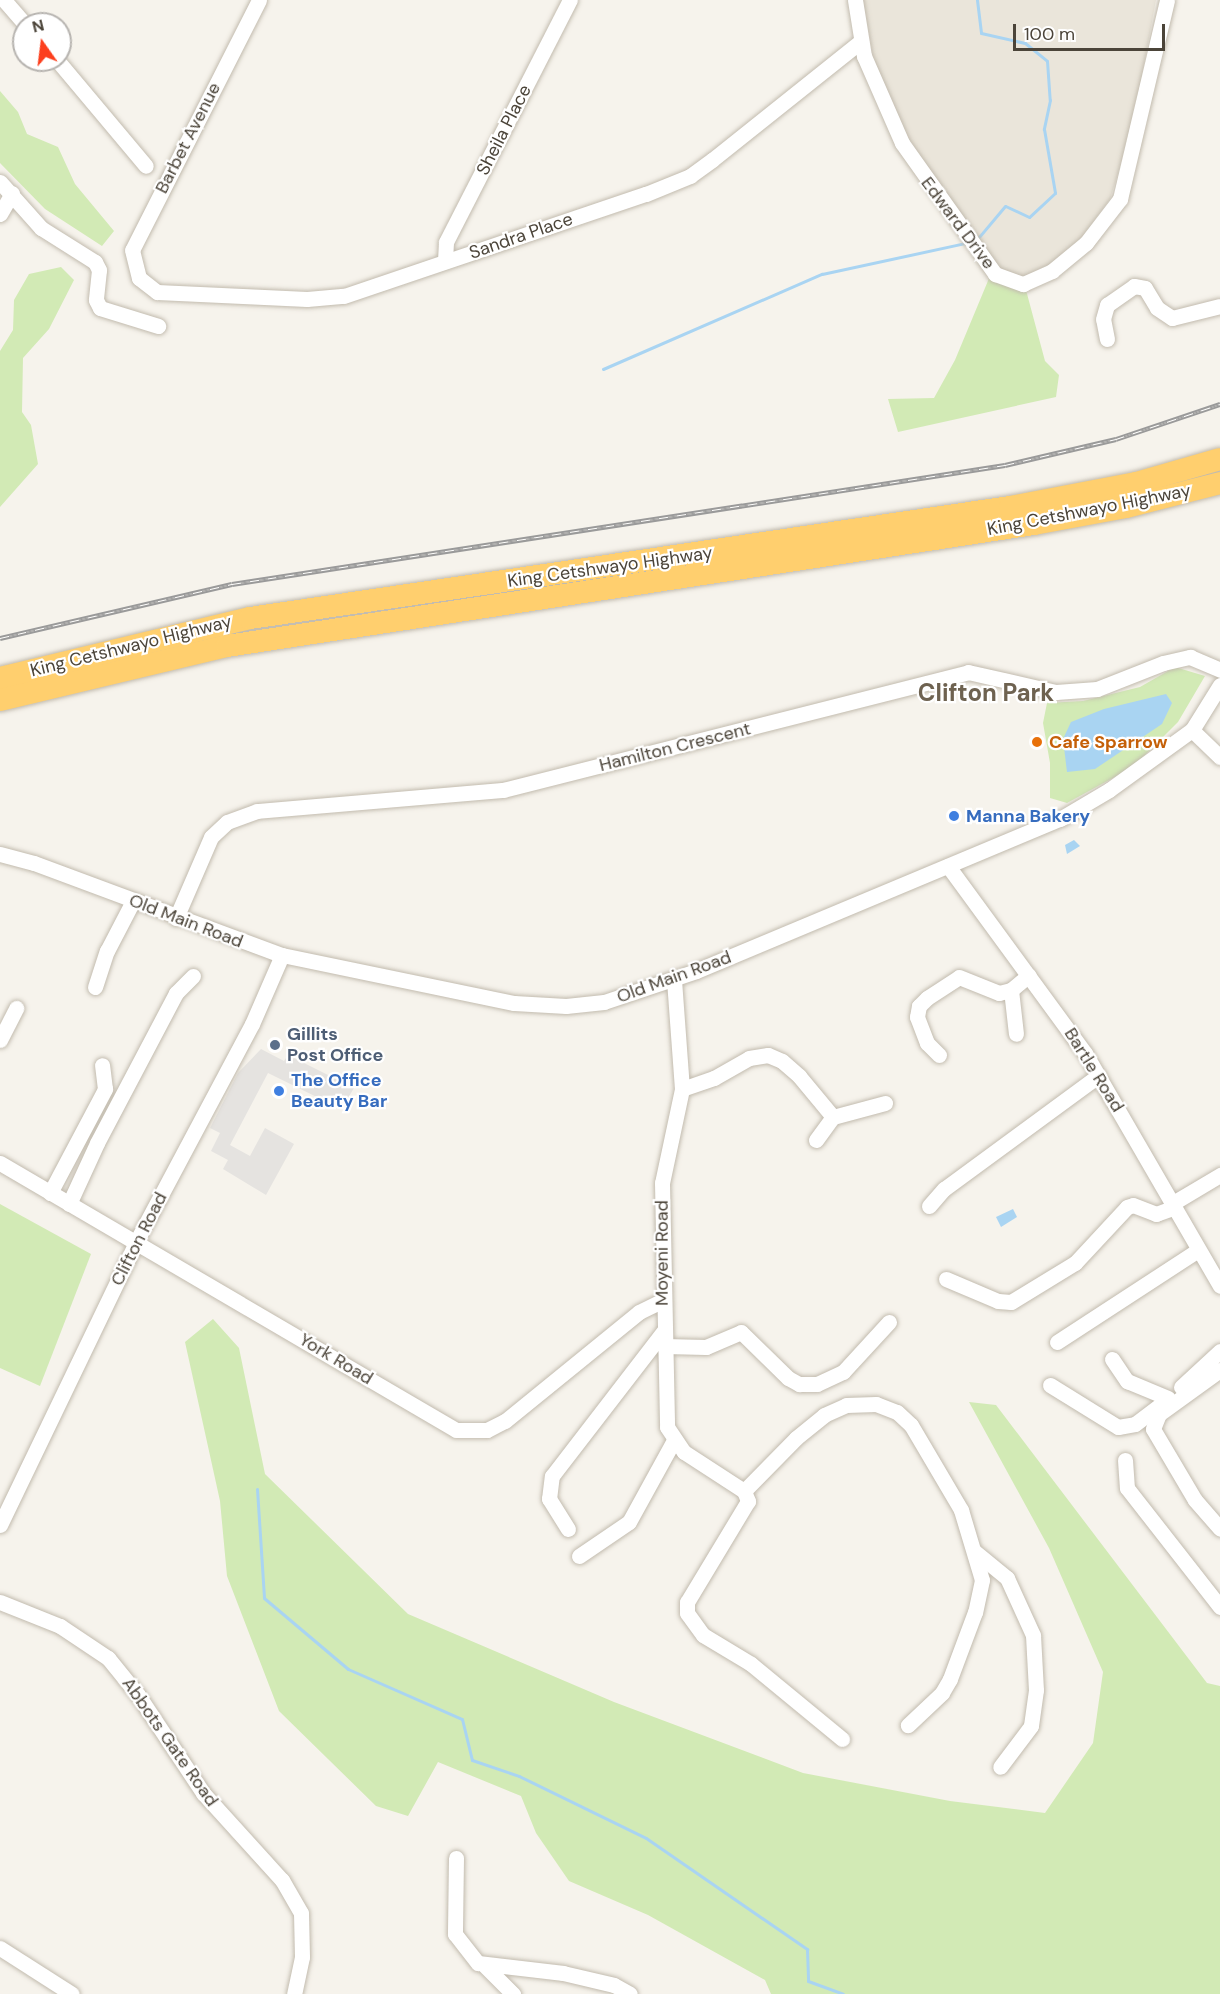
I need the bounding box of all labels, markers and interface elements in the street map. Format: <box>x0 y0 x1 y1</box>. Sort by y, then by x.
north arrow <box>12 12 72 72</box>
scale bar <box>1016 12 1168 50</box>
text: N <box>30 14 46 38</box>
text: 100 m <box>1024 22 1075 46</box>
street label: Barbet Avenue <box>151 79 225 197</box>
street label: Sheila Place <box>472 81 536 179</box>
street label: Edward Drive <box>916 173 1000 273</box>
street label: Sandra Place <box>466 208 576 264</box>
street label: King Cetshwayo Highway <box>985 480 1193 540</box>
street label: King Cetshwayo Highway <box>506 542 714 592</box>
street label: King Cetshwayo Highway <box>28 611 234 681</box>
district label: Clifton Park <box>918 679 1054 707</box>
street label: Hamilton Crescent <box>597 718 753 776</box>
place label: Cafe Sparrow <box>1049 731 1167 753</box>
marker: Cafe Sparrow <box>1030 735 1044 749</box>
place label: Manna Bakery <box>966 805 1090 827</box>
marker: Manna Bakery <box>947 809 961 823</box>
street label: Old Main Road <box>126 889 246 953</box>
street label: Old Main Road <box>614 946 734 1008</box>
place label: Gillits Post Office <box>287 1024 383 1066</box>
street label: Bartle Road <box>1060 1024 1128 1116</box>
marker: Gillits Post Office <box>268 1038 282 1052</box>
place label: The Office Beauty Bar <box>291 1070 387 1112</box>
marker: The Office Beauty Bar <box>272 1084 286 1098</box>
street label: Clifton Road <box>106 1189 172 1289</box>
street label: Moyeni Road <box>651 1200 673 1306</box>
street label: York Road <box>295 1329 377 1389</box>
street label: Abbots Gate Road <box>117 1673 223 1811</box>

